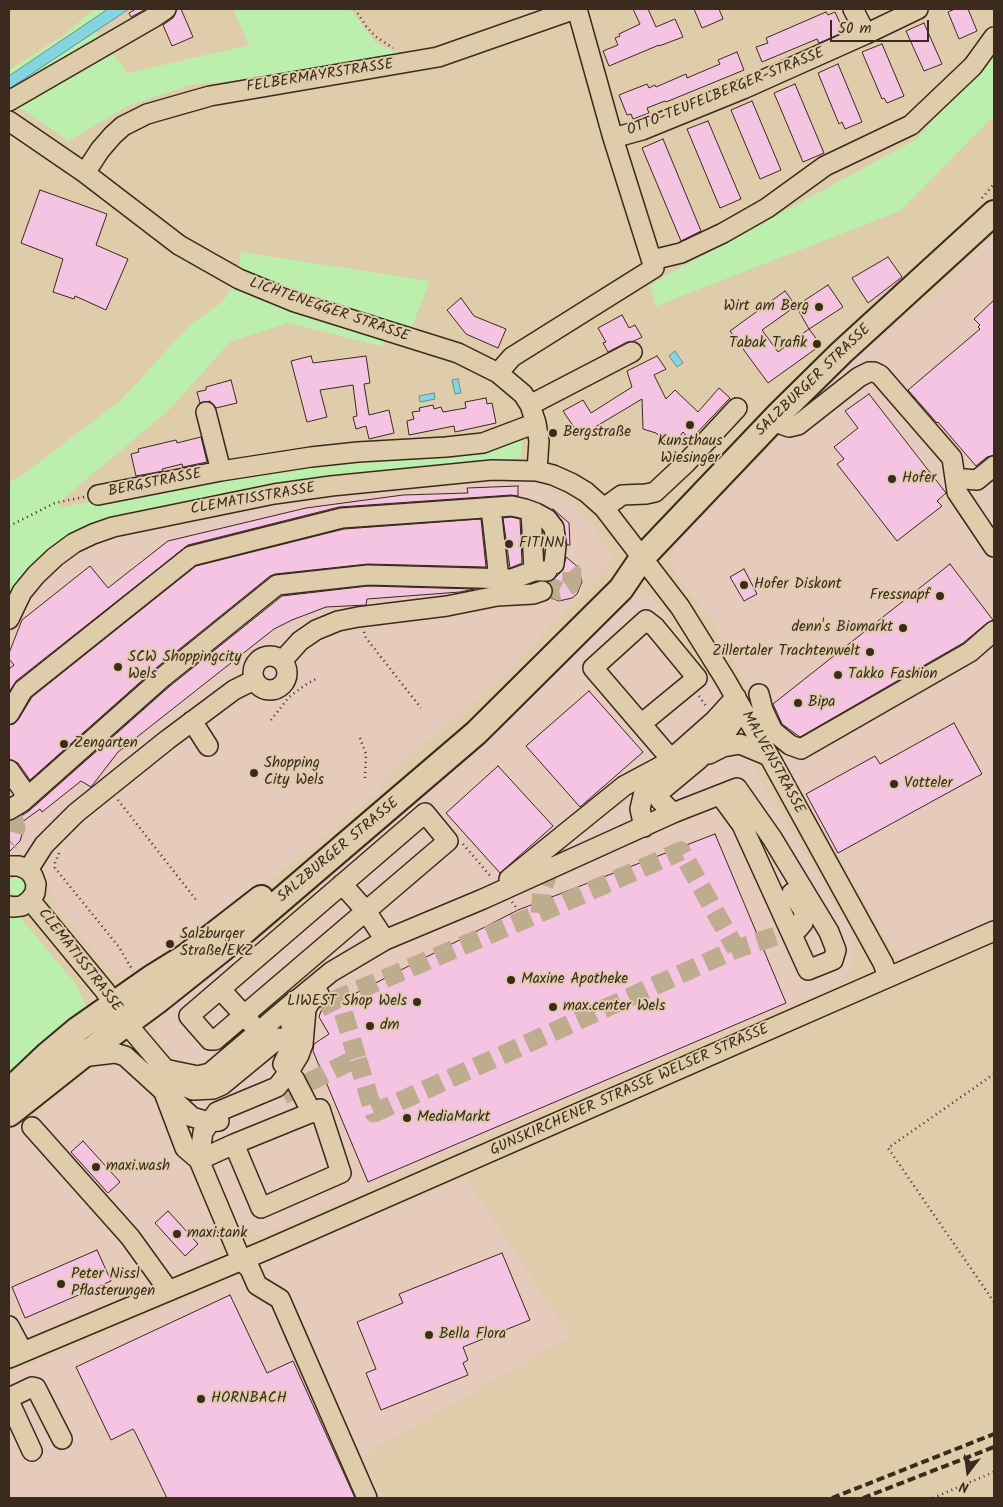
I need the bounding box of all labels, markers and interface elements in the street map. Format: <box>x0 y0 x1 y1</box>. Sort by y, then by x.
scale bar <box>833 10 932 42</box>
text: 50 m <box>838 17 872 41</box>
street label: OTTO-TEUFELBERGER-STRASSE <box>625 45 827 141</box>
street label: FELBERMAYRSTRASSE <box>245 56 395 98</box>
street label: LICHTENEGGER STRASSE <box>247 275 411 347</box>
place label: Wirt am Berg <box>724 298 809 316</box>
marker: Wirt am Berg <box>813 301 825 313</box>
street label: SALZBURGER STRASSE <box>753 321 875 441</box>
place label: Tabak Trafik <box>729 335 807 353</box>
marker: Tabak Trafik <box>811 338 823 350</box>
marker: Kunsthaus Wiesinger <box>684 419 696 431</box>
place label: Bergstraße <box>563 424 631 442</box>
marker: Bergstraße <box>547 427 559 439</box>
place label: Kunsthaus Wiesinger <box>658 433 722 468</box>
street label: BERGSTRASSE <box>107 466 203 502</box>
place label: Hofer <box>902 470 936 488</box>
marker: Hofer <box>886 473 898 485</box>
street label: CLEMATISSTRASSE <box>189 480 317 520</box>
place label: FITINN <box>519 535 564 553</box>
marker: FITINN <box>503 538 515 550</box>
place label: Hofer Diskont <box>754 576 841 594</box>
marker: Hofer Diskont <box>738 579 750 591</box>
place label: Fressnapf <box>870 587 930 605</box>
marker: Fressnapf <box>934 590 946 602</box>
place label: denn's Biomarkt <box>791 619 893 637</box>
marker: denn's Biomarkt <box>897 622 909 634</box>
place label: Zillertaler Trachtenwelt <box>712 643 860 661</box>
marker: Zillertaler Trachtenwelt <box>864 646 876 658</box>
place label: SCW Shoppingcity Wels <box>128 649 242 684</box>
marker: SCW Shoppingcity Wels <box>112 661 124 673</box>
place label: Takko Fashion <box>848 666 938 684</box>
marker: Takko Fashion <box>832 669 844 681</box>
place label: Bipa <box>808 694 835 712</box>
marker: Bipa <box>792 697 804 709</box>
street label: MALVENSTRASSE <box>736 709 808 817</box>
place label: Zengarten <box>74 735 138 753</box>
marker: Zengarten <box>58 738 70 750</box>
place label: Shopping City Wels <box>264 755 324 790</box>
marker: Shopping City Wels <box>248 767 260 779</box>
place label: Votteler <box>904 775 953 793</box>
marker: Votteler <box>888 778 900 790</box>
street label: SALZBURGER STRASSE <box>275 795 403 907</box>
street label: CLEMATISSTRASSE <box>33 906 125 1016</box>
place label: Salzburger Straße/EKZ <box>180 926 254 961</box>
marker: Salzburger Straße/EKZ <box>164 938 176 950</box>
place label: Maxine Apotheke <box>521 971 628 989</box>
marker: Maxine Apotheke <box>505 974 517 986</box>
place label: LIWEST Shop Wels <box>287 993 407 1011</box>
marker: LIWEST Shop Wels <box>411 996 423 1008</box>
place label: max.center Wels <box>563 998 665 1016</box>
marker: max.center Wels <box>547 1001 559 1013</box>
place label: dm <box>380 1017 399 1035</box>
marker: dm <box>364 1020 376 1032</box>
street label: GUNSKIRCHENER STRASSE WELSER STRASSE <box>488 1021 772 1161</box>
place label: MediaMarkt <box>417 1109 490 1127</box>
marker: MediaMarkt <box>401 1112 413 1124</box>
place label: maxi.wash <box>106 1158 170 1176</box>
marker: maxi.wash <box>90 1161 102 1173</box>
place label: maxi.tank <box>187 1225 247 1243</box>
marker: maxi.tank <box>171 1228 183 1240</box>
place label: Peter Nissl Pflasterungen <box>71 1266 155 1301</box>
marker: Peter Nissl Pflasterungen <box>55 1278 67 1290</box>
place label: Bella Flora <box>439 1326 506 1344</box>
marker: Bella Flora <box>423 1329 435 1341</box>
place label: HORNBACH <box>211 1390 287 1408</box>
marker: HORNBACH <box>195 1393 207 1405</box>
north arrow <box>943 1447 993 1497</box>
text: N <box>957 1475 971 1498</box>

